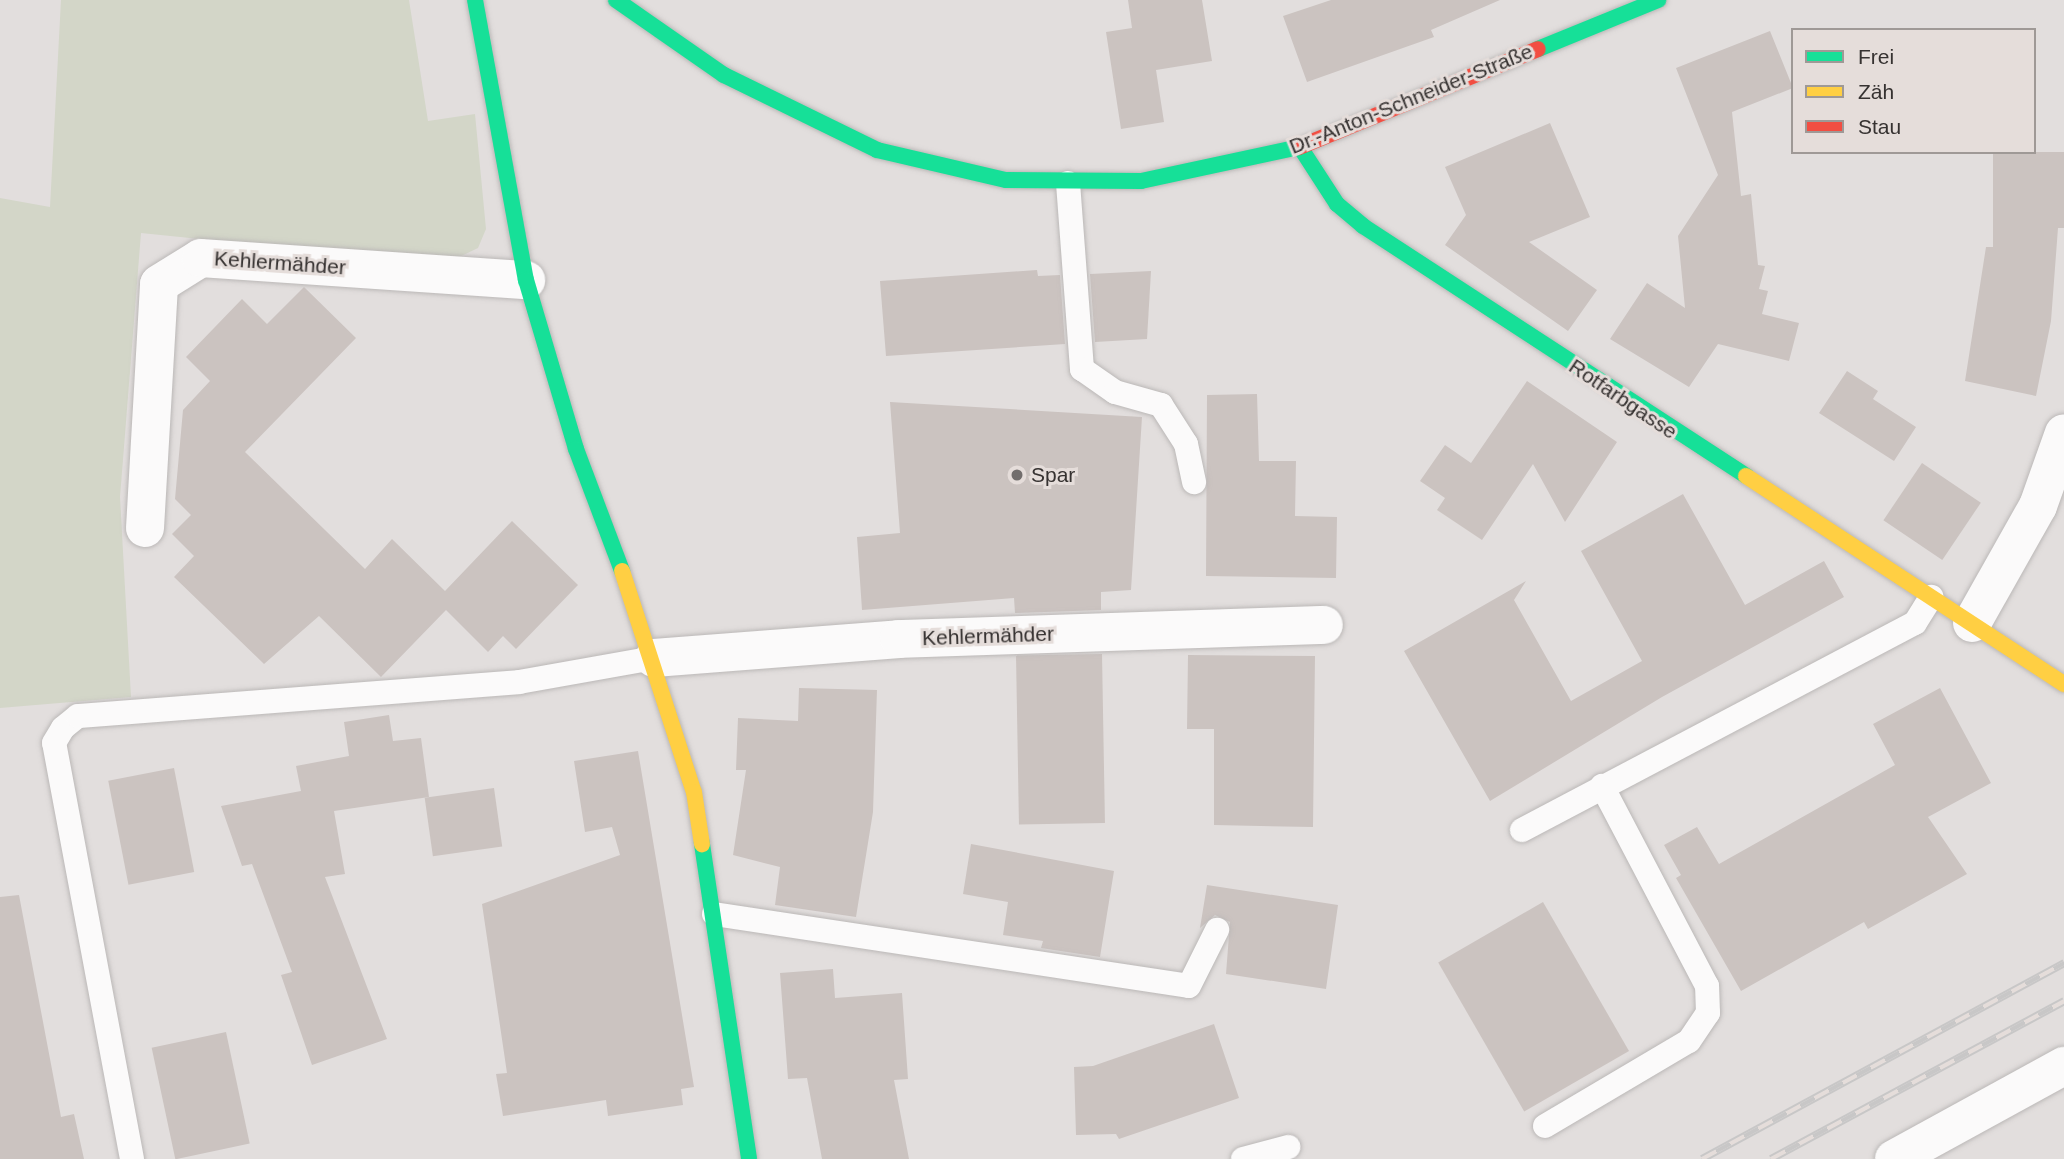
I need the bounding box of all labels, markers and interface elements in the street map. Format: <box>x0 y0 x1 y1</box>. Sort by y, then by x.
legend <box>1791 28 2036 154</box>
street label: Dr.-Anton-Schneider-Straße <box>1286 39 1536 159</box>
text: Frei <box>1858 45 1894 68</box>
text: Zäh <box>1858 80 1894 103</box>
text: Stau <box>1858 115 1901 138</box>
street label: Kehlermähder <box>213 246 347 280</box>
street label: Rotfarbgasse <box>1564 354 1682 444</box>
place label: Spar <box>1031 462 1075 488</box>
marker: Spar <box>1009 467 1025 483</box>
street label: Kehlermähder <box>922 621 1054 651</box>

